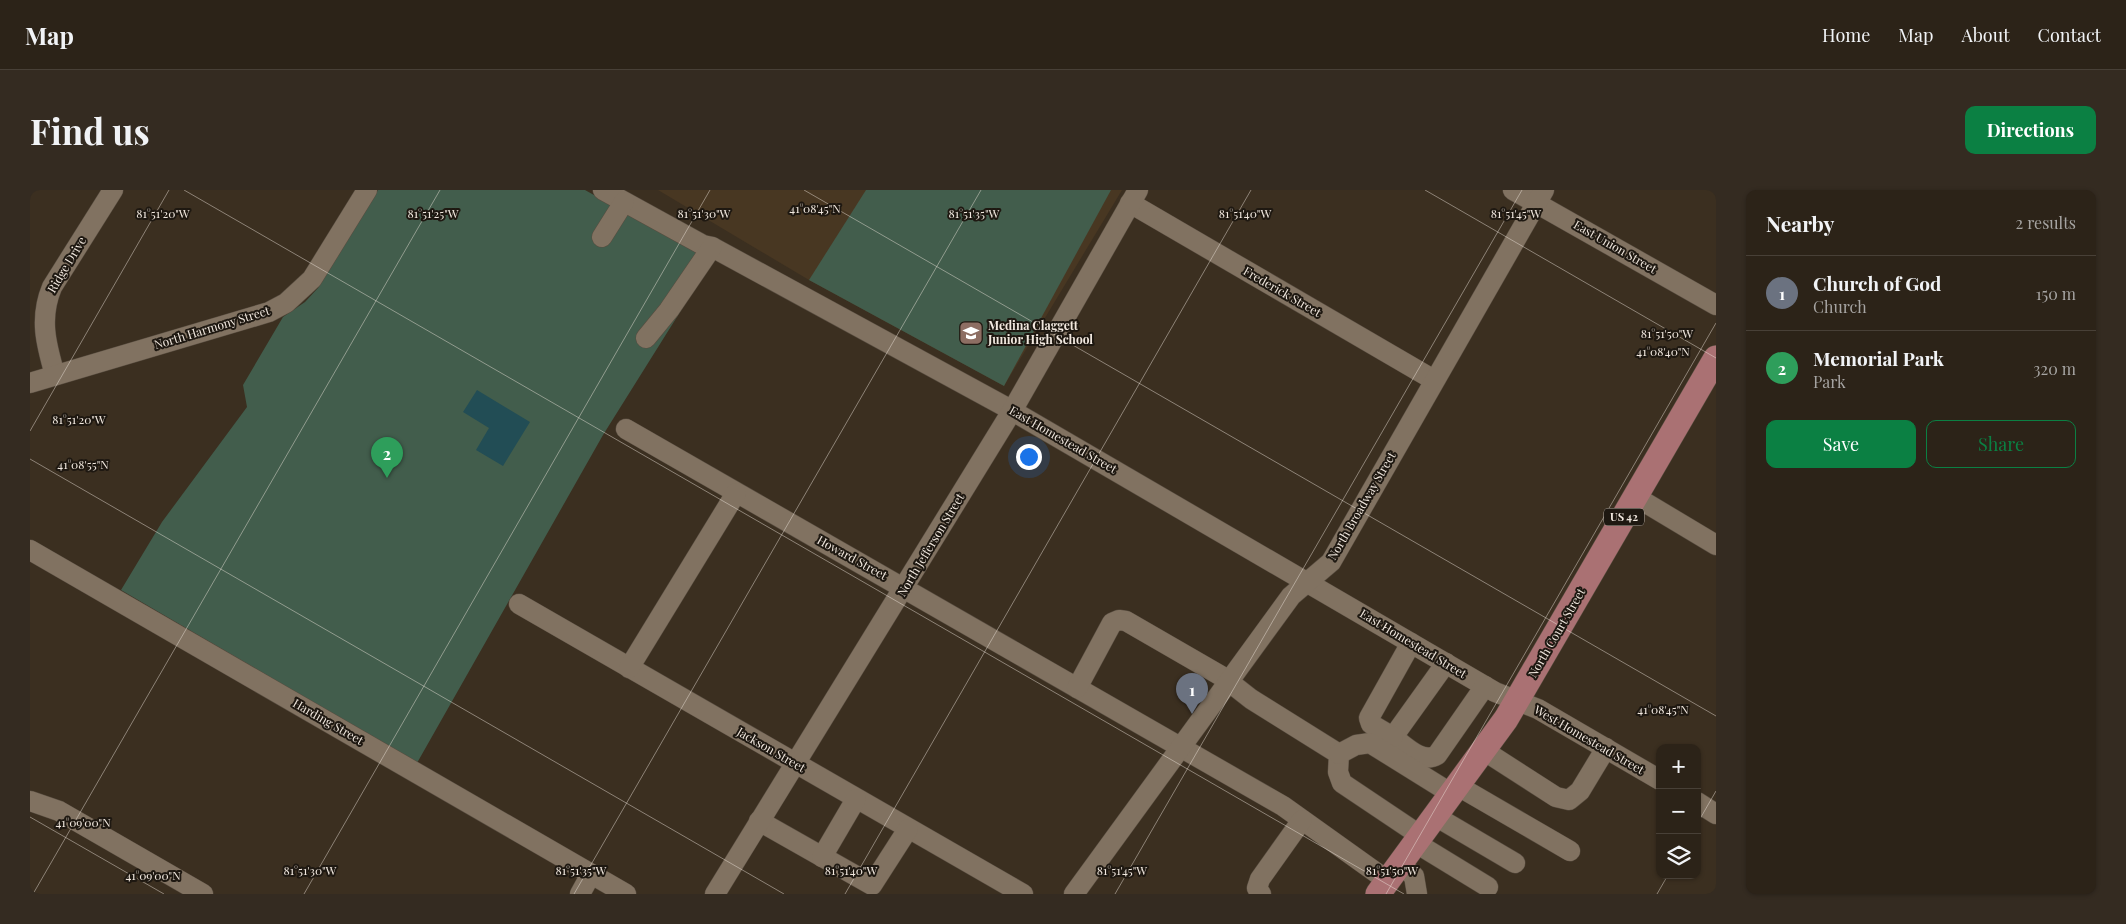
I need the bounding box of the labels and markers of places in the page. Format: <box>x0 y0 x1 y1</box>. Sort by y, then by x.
place label: Medina Claggett Junior High School <box>987 317 1093 347</box>
school or university icon: Medina Claggett Junior High School <box>958 320 984 346</box>
pin: 2 <box>371 437 403 478</box>
pin: 1 <box>1176 673 1208 714</box>

